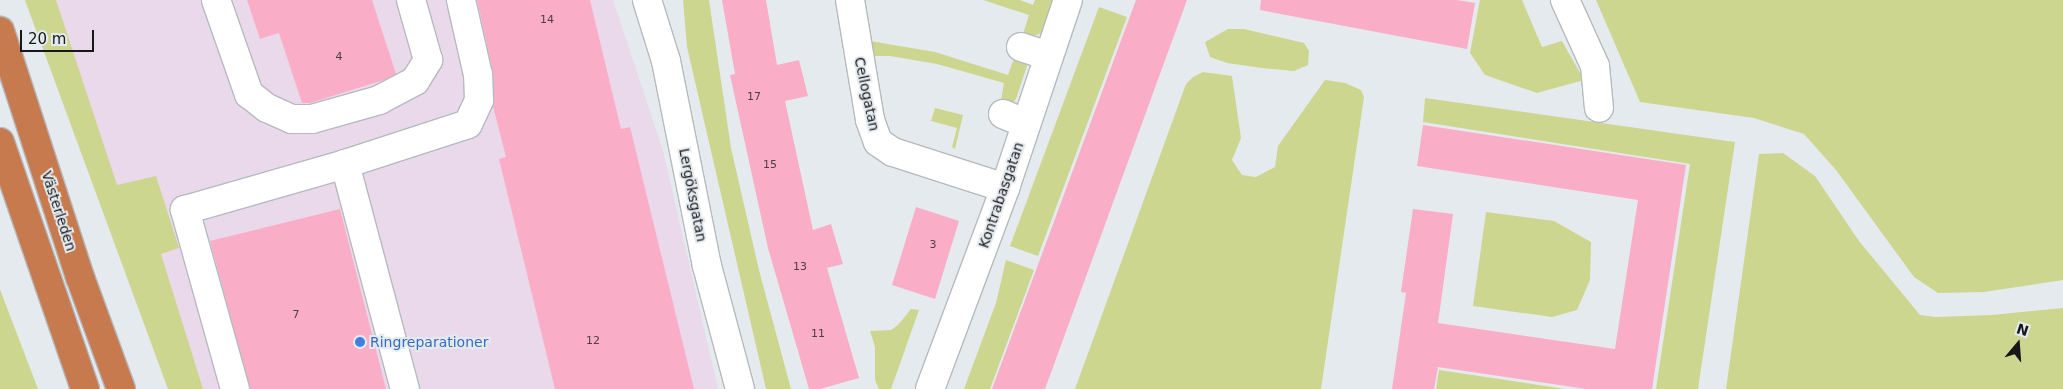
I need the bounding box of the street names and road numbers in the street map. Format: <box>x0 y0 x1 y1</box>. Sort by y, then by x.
street label: Cellogatan <box>851 56 883 132</box>
street label: Kontrabasgatan <box>975 140 1027 250</box>
street label: Lergöksgatan <box>676 147 710 243</box>
street label: Västerleden <box>38 169 80 253</box>

